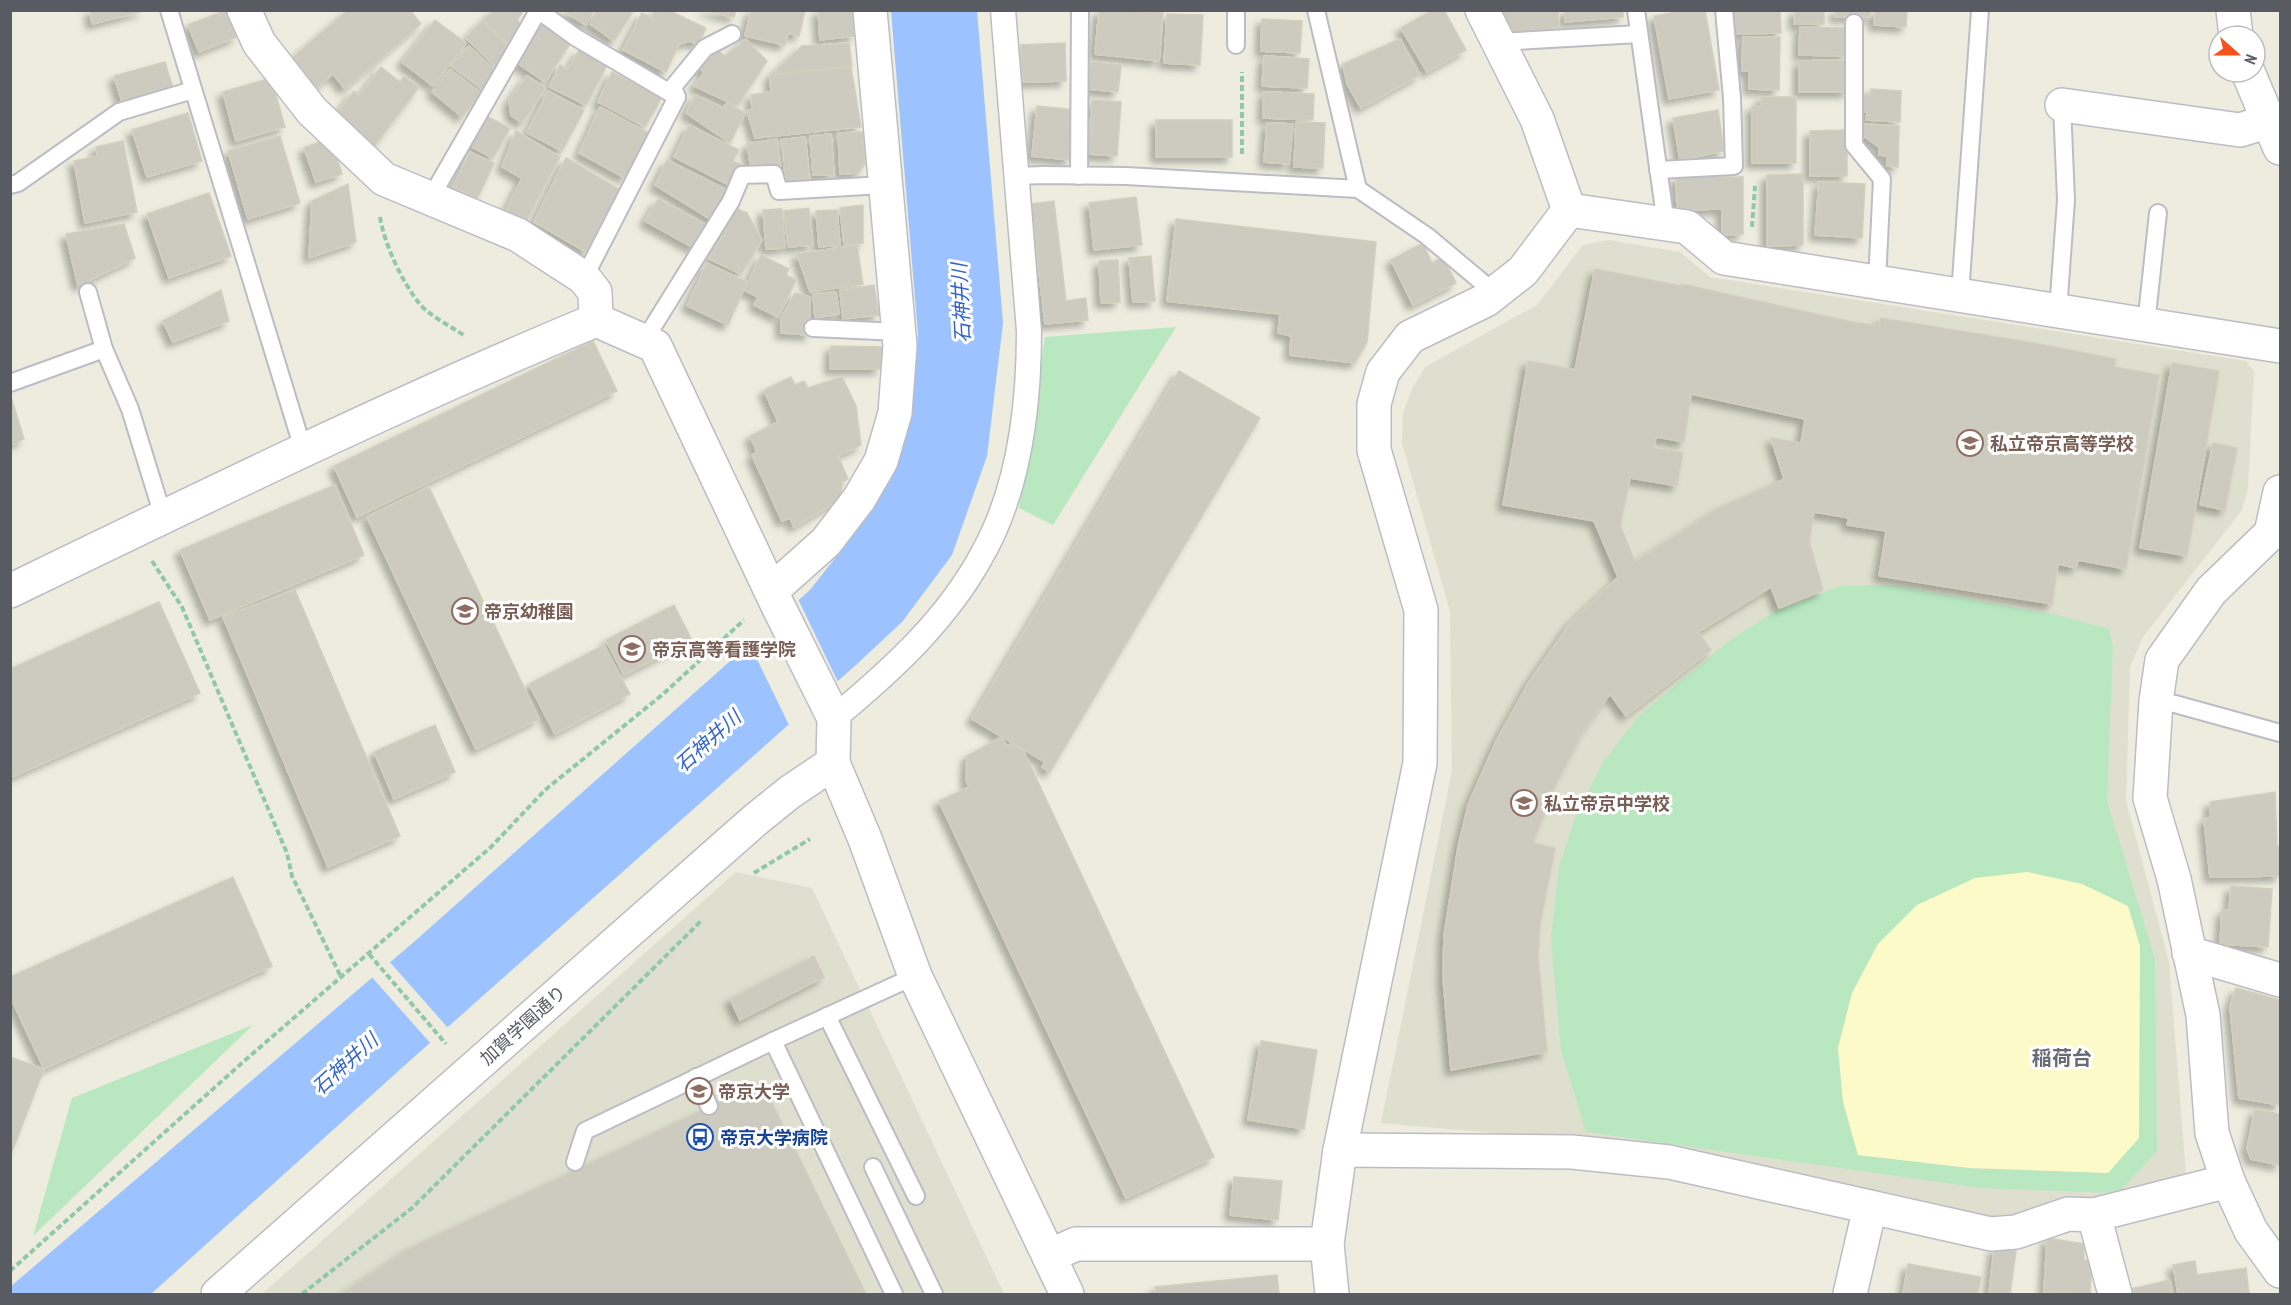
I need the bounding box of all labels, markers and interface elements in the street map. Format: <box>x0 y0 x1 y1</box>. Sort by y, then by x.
north arrow <box>2207 24 2267 84</box>
text: N <box>2240 52 2262 67</box>
water label: 石神井川 <box>946 260 976 344</box>
school or university icon: 私立帝京高等学校 <box>1955 428 1985 458</box>
place label: 私立帝京高等学校 <box>1990 432 2134 455</box>
school or university icon: 帝京幼稚園 <box>450 596 480 626</box>
place label: 帝京幼稚園 <box>484 600 574 623</box>
school or university icon: 帝京高等看護学院 <box>617 634 647 664</box>
place label: 帝京高等看護学院 <box>652 638 796 661</box>
water label: 石神井川 <box>670 703 748 777</box>
school or university icon: 私立帝京中学校 <box>1509 788 1539 818</box>
place label: 私立帝京中学校 <box>1544 792 1670 815</box>
street label: 加賀学園通り <box>475 980 571 1070</box>
water label: 石神井川 <box>307 1026 385 1100</box>
district label: 稲荷台 <box>2032 1045 2092 1071</box>
school or university icon: 帝京大学 <box>684 1076 714 1106</box>
place label: 帝京大学 <box>718 1080 790 1103</box>
bus stop icon: 帝京大学病院 <box>685 1122 715 1152</box>
place label: 帝京大学病院 <box>720 1126 828 1149</box>

